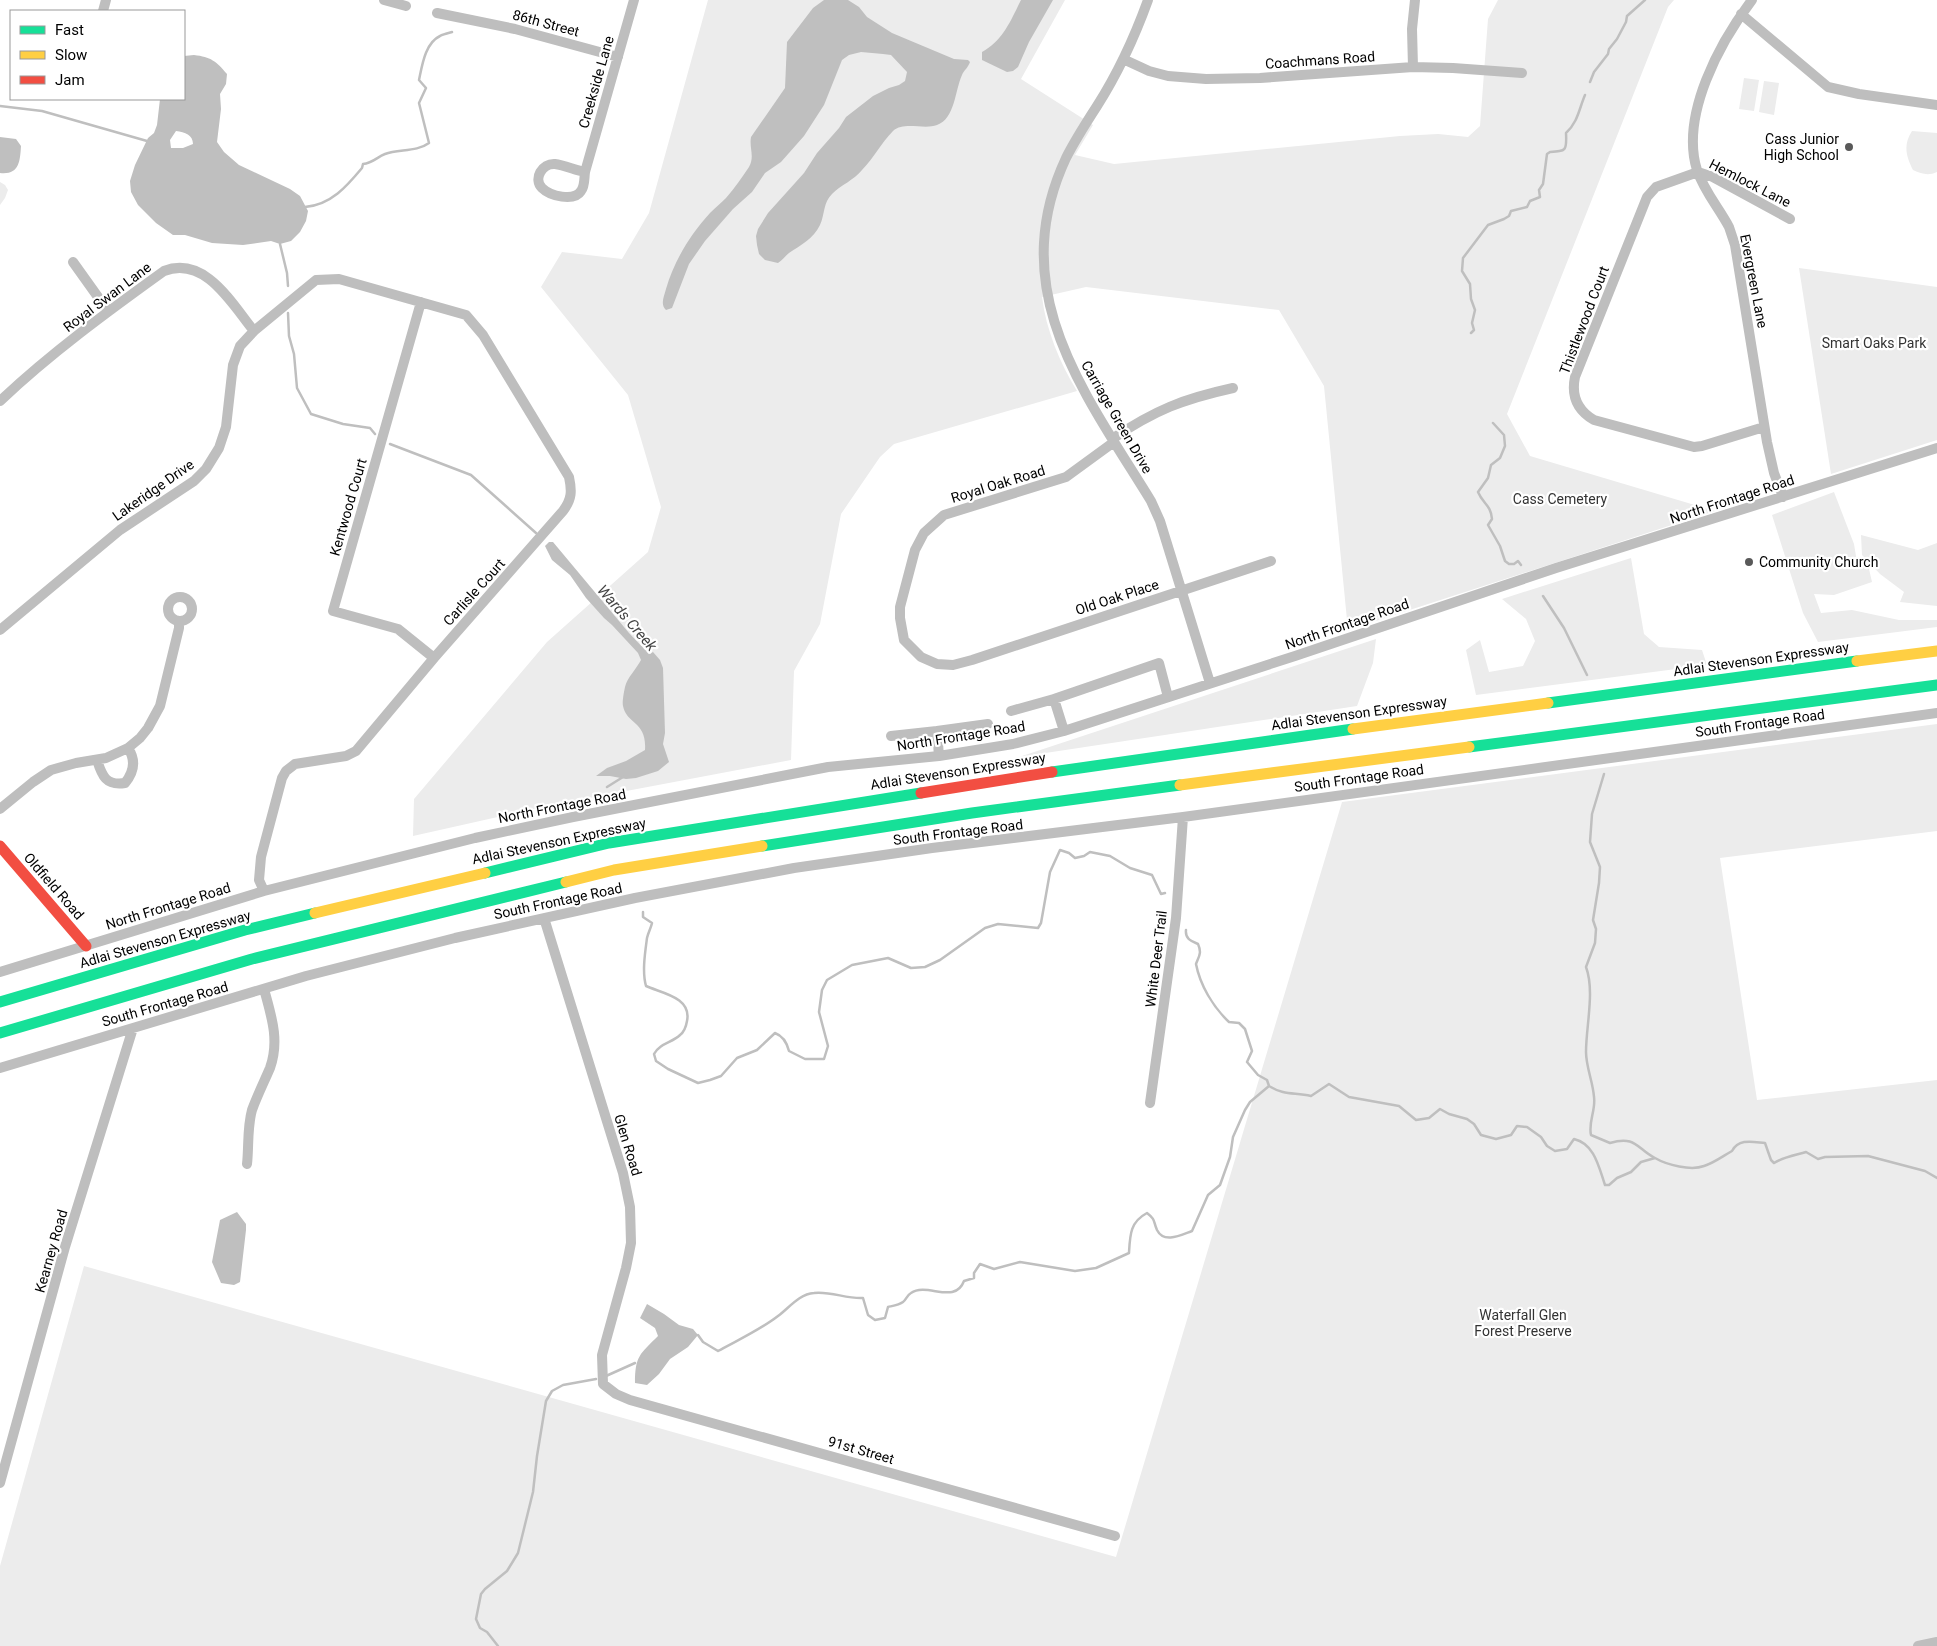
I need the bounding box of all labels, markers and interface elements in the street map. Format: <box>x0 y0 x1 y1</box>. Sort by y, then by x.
street label: 86th Street <box>511 6 582 40</box>
legend <box>10 10 185 100</box>
text: Fast <box>55 21 84 39</box>
street label: Creekside Lane <box>575 34 617 130</box>
text: Slow <box>55 46 87 64</box>
street label: Coachmans Road <box>1264 48 1376 72</box>
text: Jam <box>55 71 85 89</box>
place label: Cass Junior High School <box>1764 131 1839 163</box>
marker: Cass Junior High School <box>1843 141 1855 153</box>
street label: Hemlock Lane <box>1707 156 1793 210</box>
street label: Evergreen Lane <box>1737 233 1771 329</box>
street label: Royal Swan Lane <box>60 259 154 335</box>
street label: Thistlewood Court <box>1556 263 1612 376</box>
park label: Smart Oaks Park <box>1822 335 1927 351</box>
street label: Carriage Green Drive <box>1078 358 1156 476</box>
street label: Lakeridge Drive <box>109 456 197 524</box>
street label: Kentwood Court <box>326 456 370 558</box>
street label: Royal Oak Road <box>949 462 1047 506</box>
street label: North Frontage Road <box>1668 471 1796 527</box>
park label: Cass Cemetery <box>1513 491 1608 507</box>
place label: Community Church <box>1759 554 1878 570</box>
street label: Carlisle Court <box>440 555 508 629</box>
marker: Community Church <box>1743 556 1755 568</box>
street label: Old Oak Place <box>1073 576 1161 618</box>
water label: Wards Creek <box>593 581 661 655</box>
street label: North Frontage Road <box>1283 595 1411 653</box>
street label: Adlai Stevenson Expressway <box>1672 639 1850 679</box>
street label: Adlai Stevenson Expressway <box>1270 693 1448 733</box>
street label: South Frontage Road <box>1694 706 1826 740</box>
street label: North Frontage Road <box>896 718 1026 754</box>
street label: Adlai Stevenson Expressway <box>869 749 1047 793</box>
street label: South Frontage Road <box>1293 761 1425 795</box>
street label: North Frontage Road <box>497 786 627 826</box>
street label: Adlai Stevenson Expressway <box>471 815 648 867</box>
street label: South Frontage Road <box>892 816 1024 848</box>
street label: Oldfield Road <box>21 849 87 923</box>
street label: North Frontage Road <box>104 879 232 933</box>
street label: South Frontage Road <box>492 880 624 922</box>
street label: Adlai Stevenson Expressway <box>78 907 253 971</box>
street label: White Deer Trail <box>1142 910 1170 1008</box>
street label: South Frontage Road <box>100 978 230 1030</box>
street label: Glen Road <box>611 1112 645 1178</box>
street label: Kearney Road <box>32 1208 70 1294</box>
park label: Waterfall Glen Forest Preserve <box>1474 1307 1572 1339</box>
street label: 91st Street <box>826 1433 896 1467</box>

